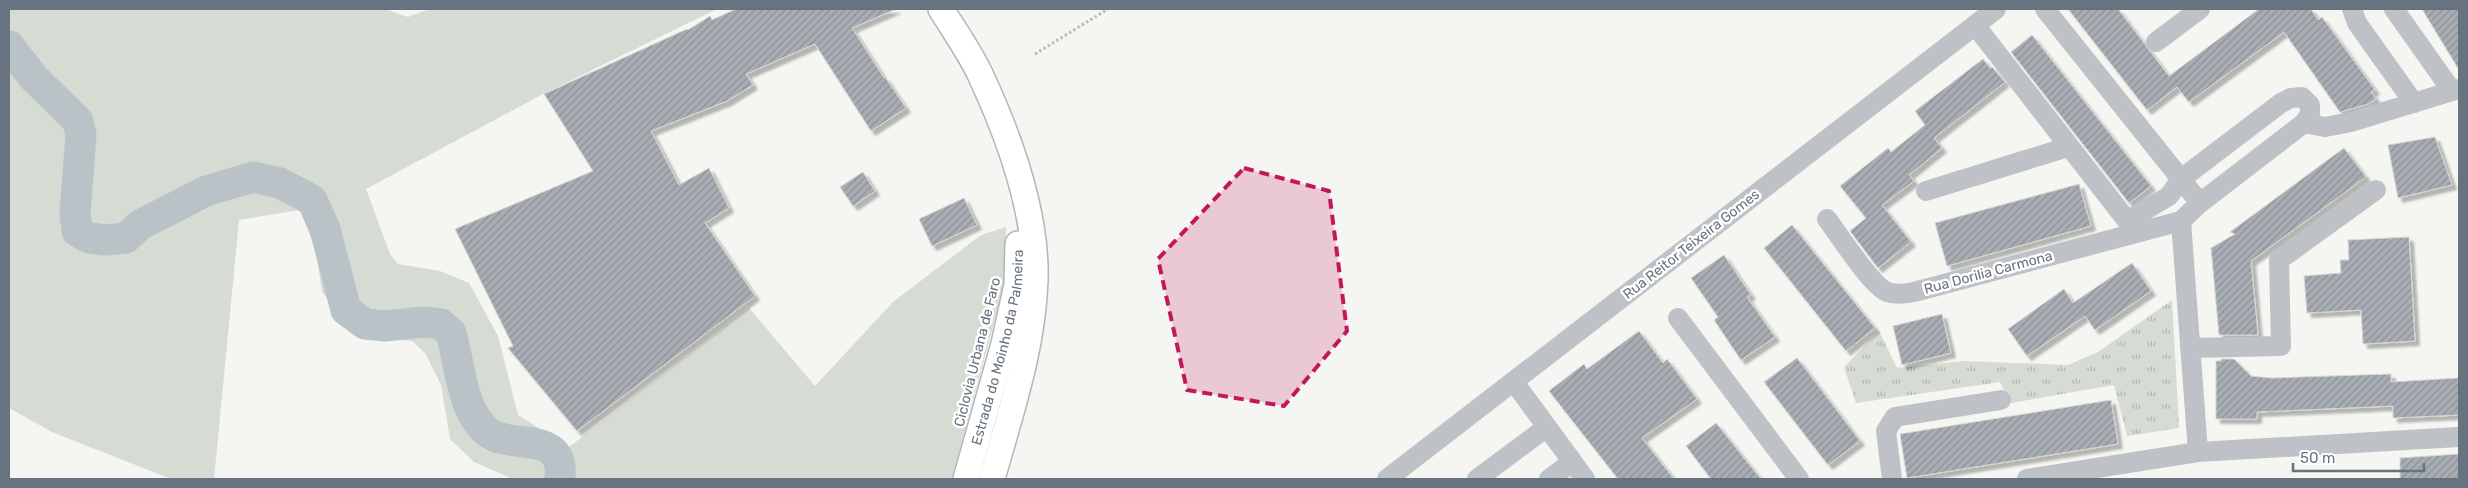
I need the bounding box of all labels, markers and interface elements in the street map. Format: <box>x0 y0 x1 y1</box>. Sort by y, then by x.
street label: Rua Reitor Teixeira Gomes <box>1620 186 1763 303</box>
street label: Rua Dorilia Carmona <box>1922 247 2054 298</box>
street label: Estrada do Moinho da Palmeira <box>968 249 1027 447</box>
street label: Ciclovia Urbana de Faro <box>951 276 1004 428</box>
scale bar <box>2293 440 2424 472</box>
text: 50 m <box>2300 449 2335 467</box>

